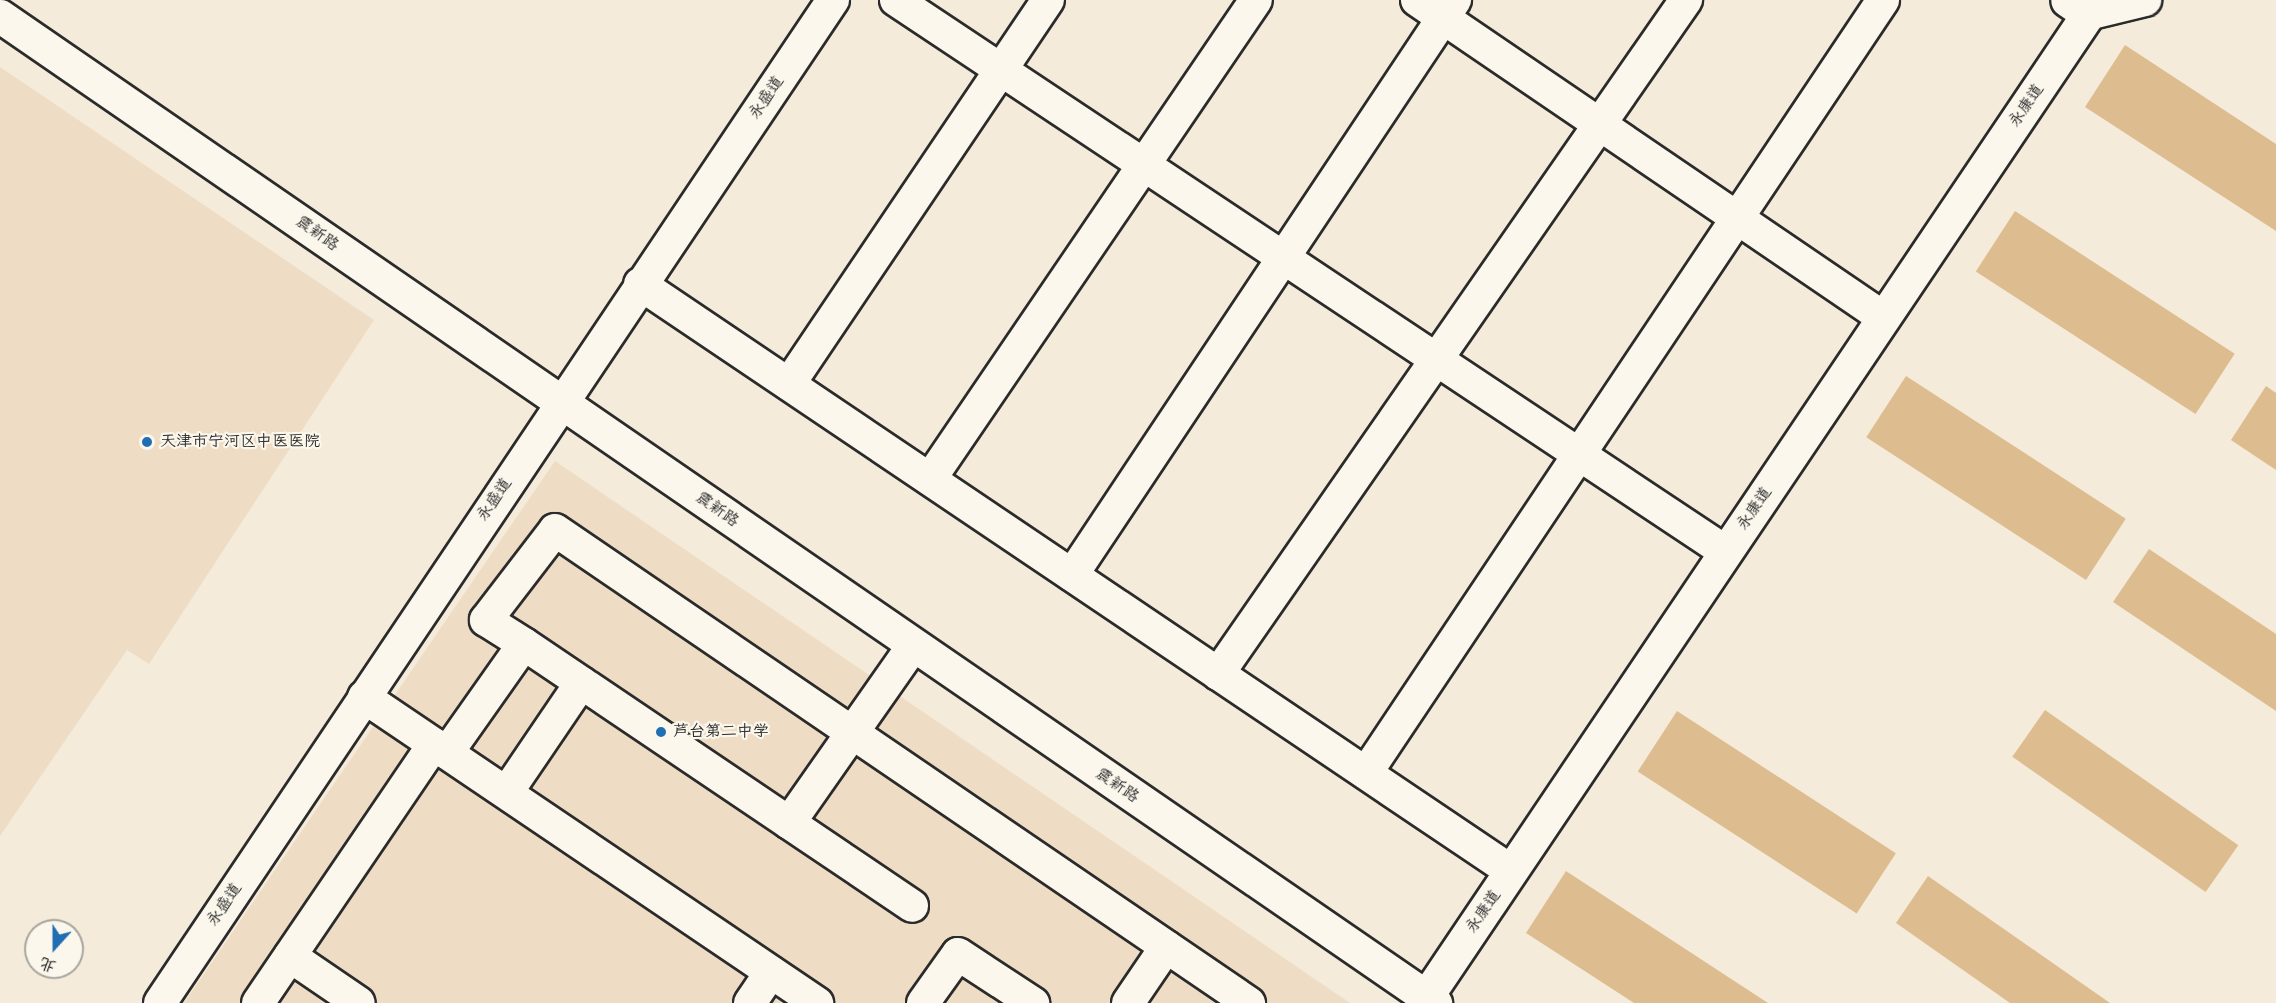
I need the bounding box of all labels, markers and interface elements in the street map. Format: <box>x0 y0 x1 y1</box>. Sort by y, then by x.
street label: 永盛道 <box>746 73 788 123</box>
street label: 永康道 <box>2006 81 2048 131</box>
street label: 震新路 <box>292 212 342 256</box>
place label: 天津市宁河区中医医院 <box>160 432 320 452</box>
marker: 天津市宁河区中医医院 <box>138 433 156 451</box>
street label: 永盛道 <box>474 475 516 525</box>
street label: 永康道 <box>1734 484 1776 534</box>
street label: 震新路 <box>692 488 742 532</box>
place label: 芦台第二中学 <box>673 722 769 742</box>
marker: 芦台第二中学 <box>654 725 668 739</box>
street label: 震新路 <box>1092 765 1142 807</box>
street label: 永盛道 <box>204 880 246 930</box>
street label: 永康道 <box>1463 887 1505 937</box>
north arrow <box>24 919 84 979</box>
text: 北 <box>36 950 60 979</box>

